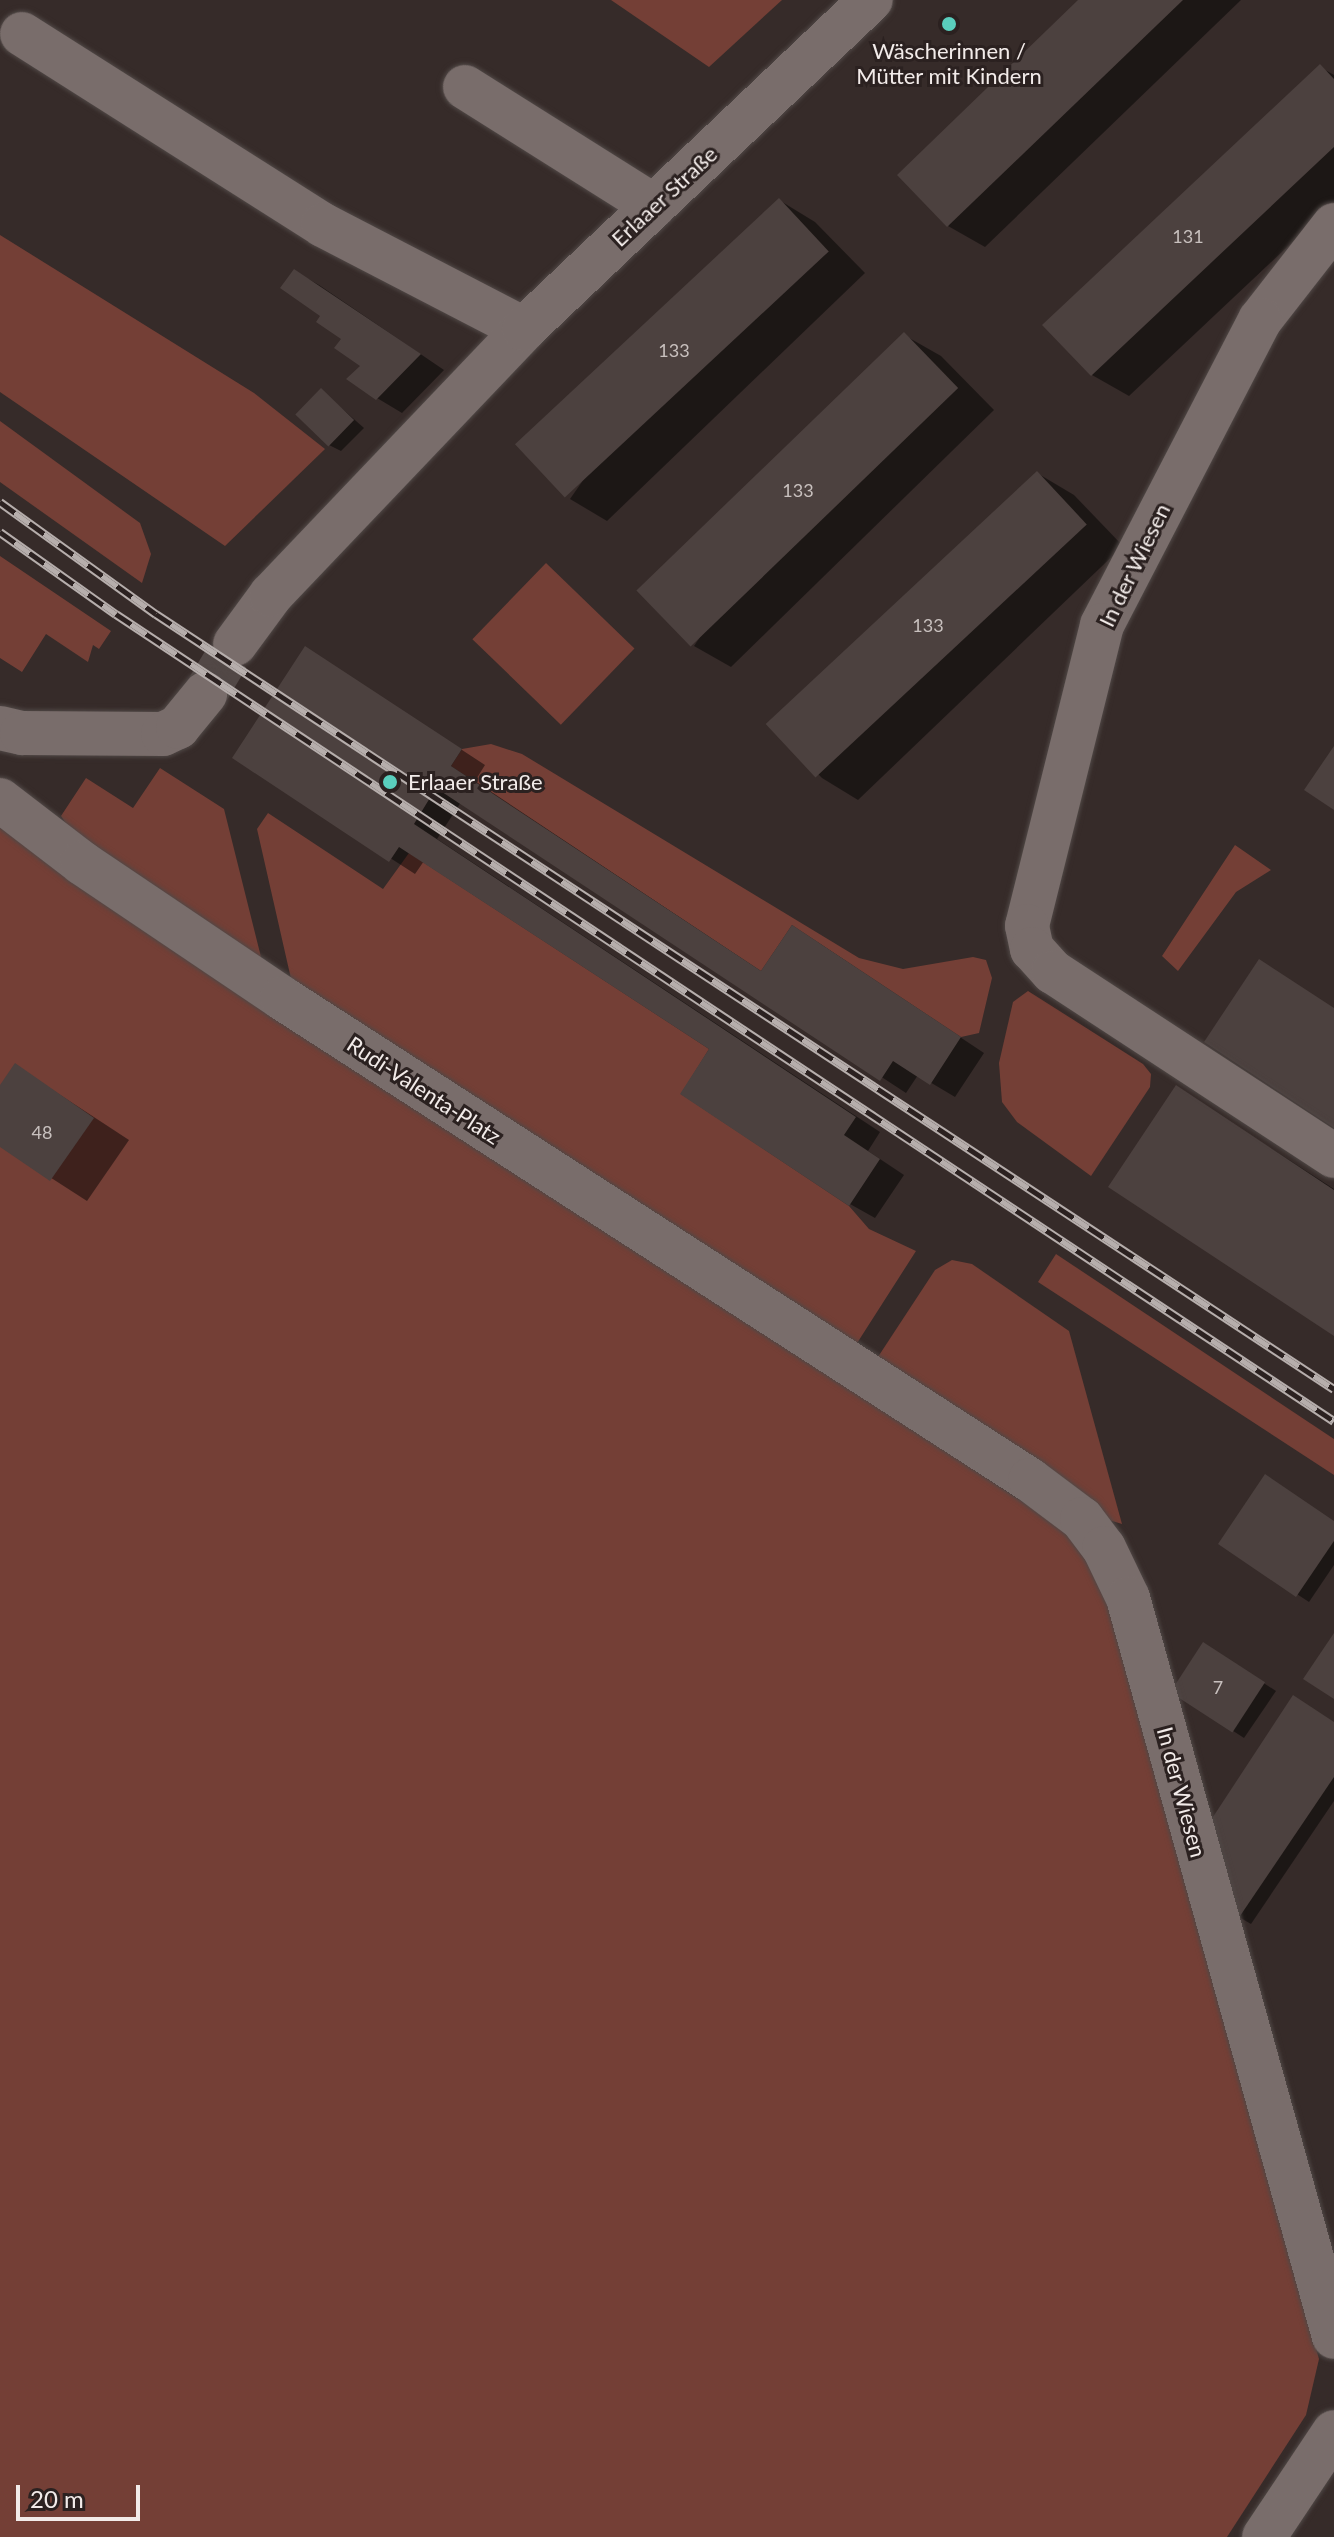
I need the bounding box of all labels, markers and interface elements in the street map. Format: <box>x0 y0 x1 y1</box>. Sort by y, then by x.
marker: Wäscherinnen / Mütter mit Kindern <box>940 15 958 33</box>
place label: Wäscherinnen / Mütter mit Kindern <box>856 37 1042 88</box>
street label: Erlaaer Straße <box>606 140 722 252</box>
house number: 131 <box>1172 225 1204 247</box>
house number: 133 <box>658 339 690 361</box>
house number: 133 <box>782 479 814 501</box>
street label: In der Wiesen <box>1093 499 1175 631</box>
house number: 133 <box>912 614 944 636</box>
place label: Erlaaer Straße <box>408 769 543 795</box>
marker: Erlaaer Straße <box>379 771 401 793</box>
street label: Rudi-Valenta-Platz <box>342 1031 506 1149</box>
house number: 48 <box>32 1121 52 1143</box>
house number: 7 <box>1213 1676 1223 1698</box>
street label: In der Wiesen <box>1152 1724 1212 1860</box>
scale bar <box>20 2469 144 2519</box>
text: 20 m <box>30 2484 84 2513</box>

